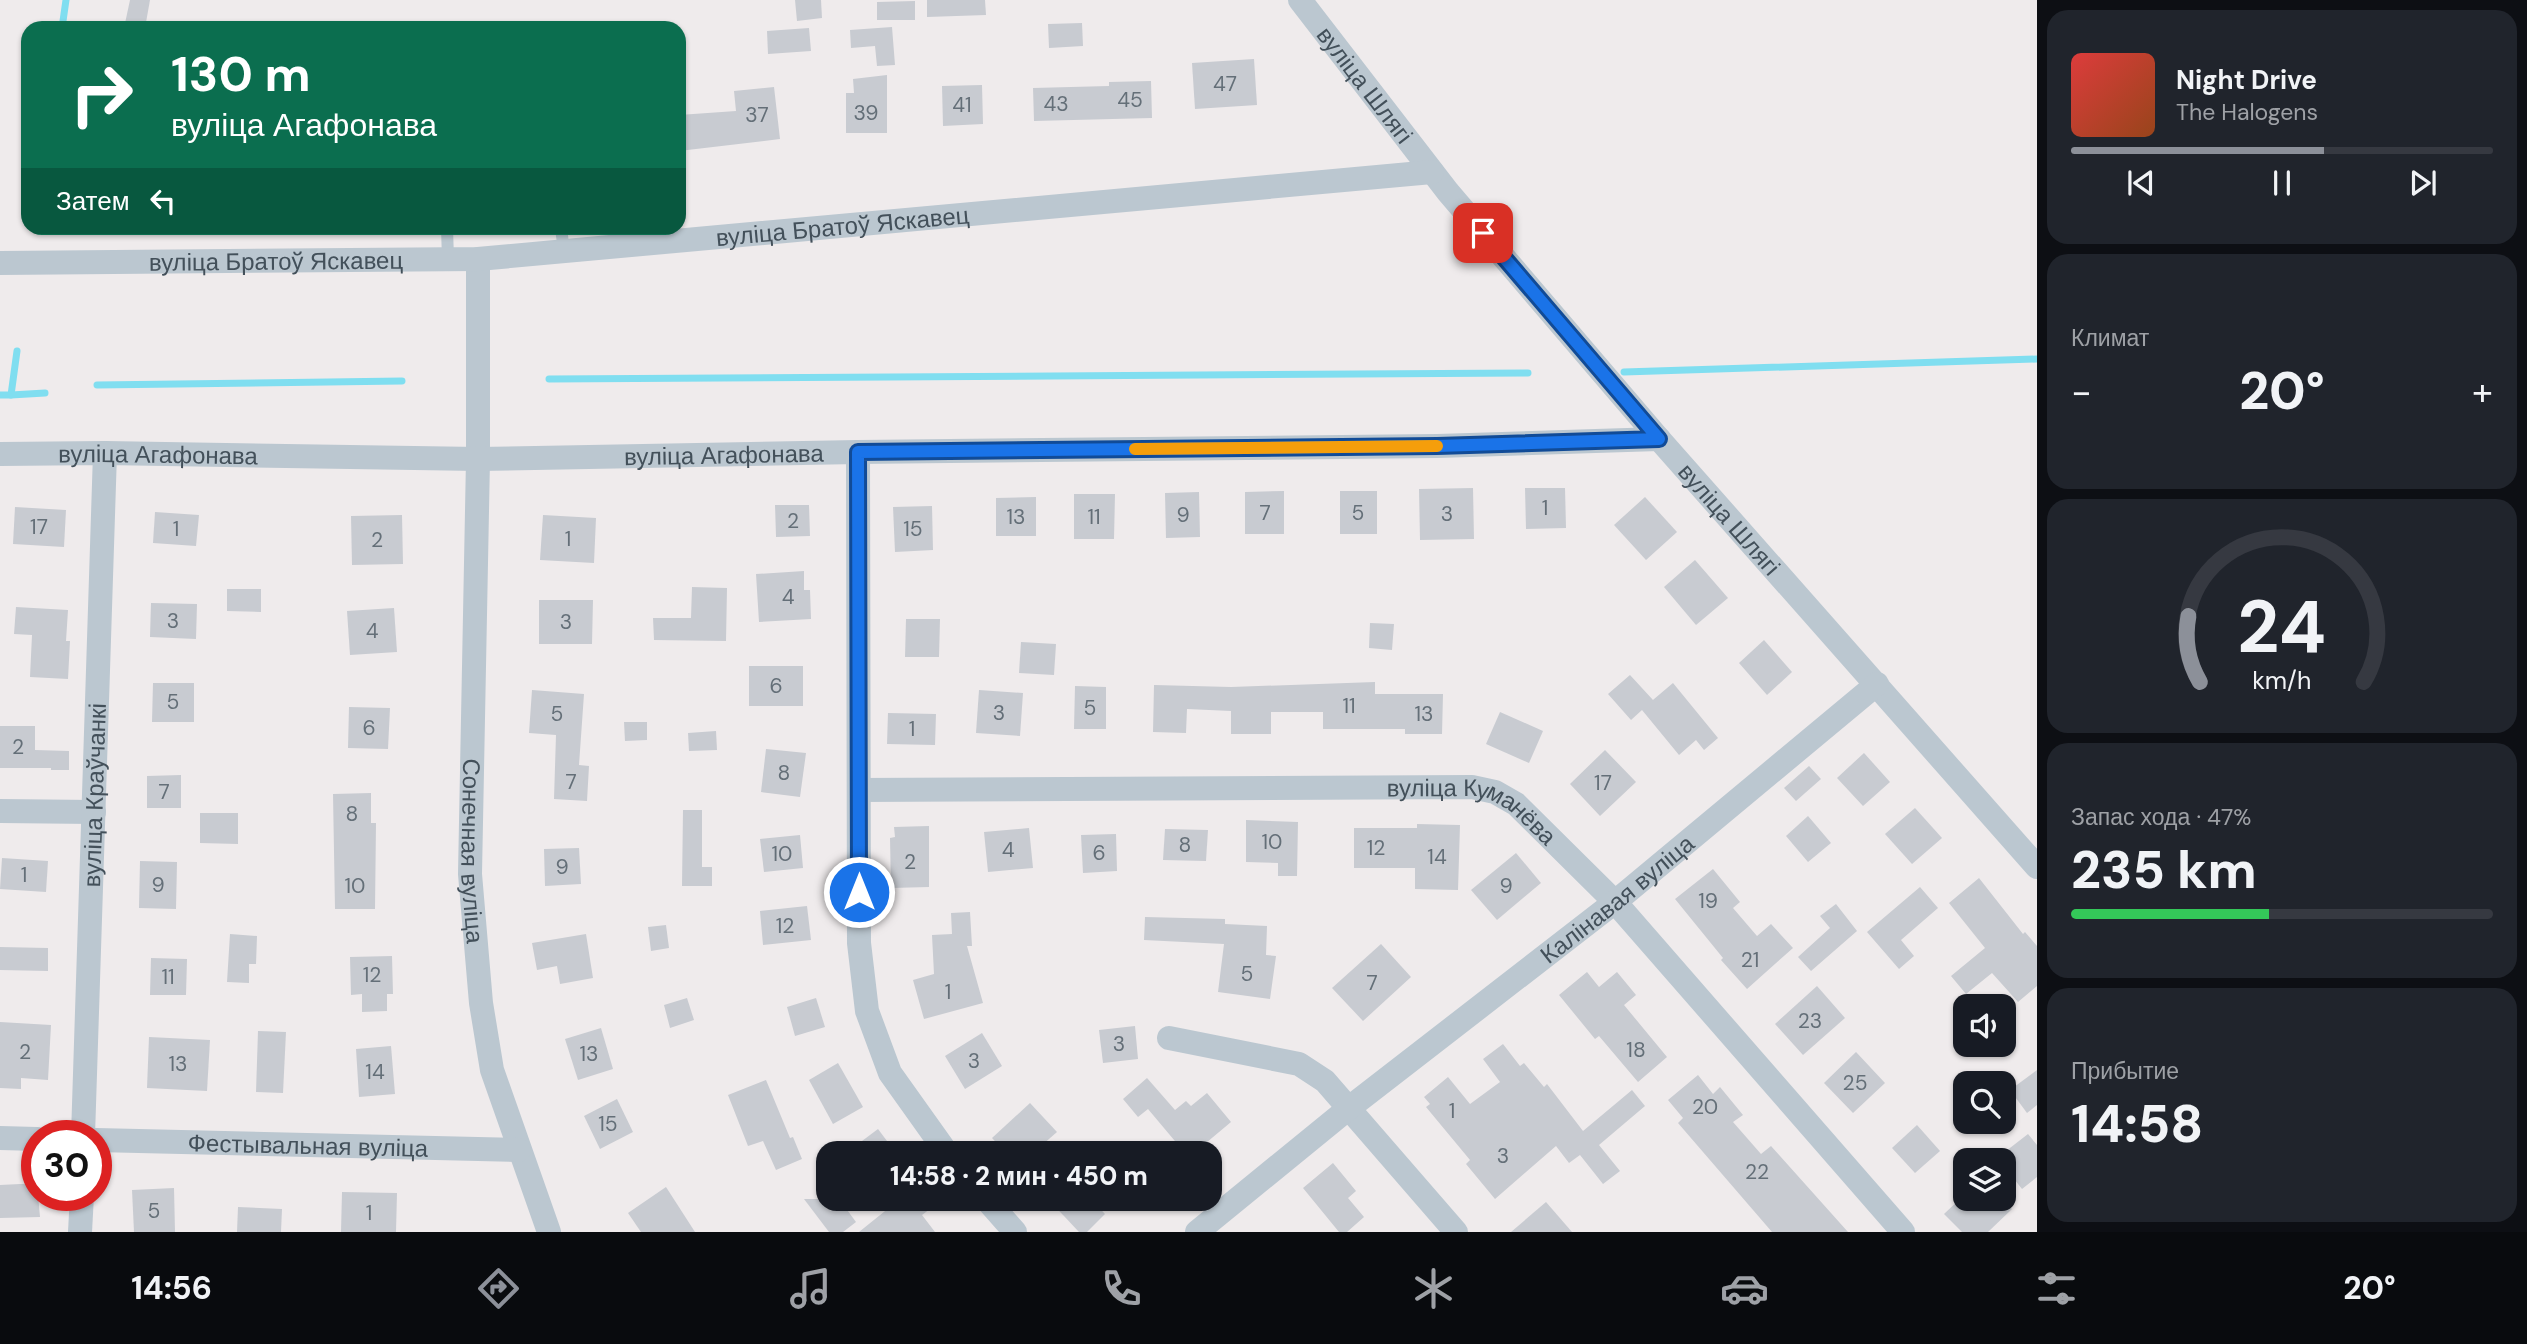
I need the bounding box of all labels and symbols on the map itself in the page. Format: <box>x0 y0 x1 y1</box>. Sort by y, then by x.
street label: вуліца Шлягі <box>1310 20 1420 150</box>
house number: 47 <box>1213 70 1237 98</box>
house number: 45 <box>1117 86 1143 114</box>
house number: 43 <box>1043 90 1069 118</box>
house number: 41 <box>952 91 972 119</box>
house number: 39 <box>854 99 879 127</box>
house number: 37 <box>745 101 769 129</box>
street label: вуліца Братоў Яскавец <box>714 199 971 253</box>
pin <box>1453 203 1513 263</box>
street label: вуліца Братоў Яскавец <box>149 244 404 277</box>
street label: вуліца Агафонава <box>58 437 259 471</box>
street label: вуліца Агафонава <box>624 437 825 472</box>
street label: вуліца Шлягі <box>1672 456 1788 582</box>
house number: 1 <box>1542 494 1548 522</box>
house number: 7 <box>1259 499 1271 527</box>
house number: 5 <box>1352 499 1364 527</box>
house number: 3 <box>1441 500 1453 528</box>
house number: 9 <box>1176 501 1190 529</box>
house number: 13 <box>1007 503 1025 531</box>
house number: 11 <box>1087 503 1101 531</box>
house number: 2 <box>787 507 799 535</box>
house number: 17 <box>30 513 48 541</box>
house number: 1 <box>173 515 179 543</box>
house number: 15 <box>903 515 923 543</box>
house number: 1 <box>565 525 571 553</box>
house number: 2 <box>371 526 383 554</box>
house number: 4 <box>782 583 795 611</box>
house number: 3 <box>167 607 179 635</box>
house number: 3 <box>560 608 572 636</box>
house number: 4 <box>366 617 379 645</box>
house number: 6 <box>769 672 783 700</box>
house number: 5 <box>167 688 179 716</box>
house number: 11 <box>1342 692 1356 720</box>
house number: 5 <box>1084 694 1096 722</box>
house number: 3 <box>993 699 1005 727</box>
house number: 5 <box>551 700 563 728</box>
house number: 13 <box>1415 700 1433 728</box>
street label: вуліца Краўчанкі <box>76 703 112 888</box>
house number: 6 <box>362 714 376 742</box>
house number: 1 <box>909 715 915 743</box>
house number: 2 <box>12 733 24 761</box>
street label: Сонечная вуліца <box>455 758 491 945</box>
house number: 8 <box>778 759 790 787</box>
house number: 7 <box>565 768 577 796</box>
house number: 17 <box>1594 769 1612 797</box>
street label: вуліца Куманёва <box>1387 771 1564 852</box>
house number: 7 <box>158 778 170 806</box>
house number: 8 <box>346 800 358 828</box>
street label: Калінавая вуліца <box>1534 827 1701 970</box>
house number: 10 <box>1262 828 1282 856</box>
house number: 8 <box>1179 831 1191 859</box>
house number: 12 <box>1367 834 1385 862</box>
house number: 4 <box>1002 836 1015 864</box>
house number: 6 <box>1092 839 1106 867</box>
house number: 10 <box>772 840 792 868</box>
house number: 14 <box>1427 843 1447 871</box>
house number: 2 <box>904 848 916 876</box>
house number: 9 <box>555 853 569 881</box>
position arrow <box>822 855 896 929</box>
house number: 1 <box>21 861 27 889</box>
house number: 9 <box>151 871 165 899</box>
house number: 10 <box>345 872 365 900</box>
house number: 9 <box>1499 872 1513 900</box>
house number: 19 <box>1698 887 1718 915</box>
house number: 12 <box>776 912 794 940</box>
house number: 21 <box>1741 946 1759 974</box>
house number: 5 <box>1241 960 1253 988</box>
house number: 12 <box>363 961 381 989</box>
house number: 11 <box>161 963 175 991</box>
house number: 7 <box>1366 969 1378 997</box>
house number: 1 <box>945 978 951 1006</box>
house number: 23 <box>1798 1007 1822 1035</box>
house number: 3 <box>1113 1030 1125 1058</box>
house number: 18 <box>1626 1036 1646 1064</box>
house number: 2 <box>19 1038 31 1066</box>
house number: 13 <box>580 1040 598 1068</box>
house number: 3 <box>968 1047 980 1075</box>
house number: 13 <box>169 1050 187 1078</box>
house number: 14 <box>365 1058 385 1086</box>
house number: 25 <box>1843 1069 1867 1097</box>
house number: 20 <box>1692 1093 1718 1121</box>
house number: 1 <box>1449 1097 1455 1125</box>
house number: 15 <box>598 1110 618 1138</box>
speed limit sign: 30 <box>21 1120 112 1211</box>
street label: Фестывальная вуліца <box>187 1127 429 1163</box>
house number: 3 <box>1497 1142 1509 1170</box>
house number: 22 <box>1745 1158 1769 1186</box>
house number: 5 <box>148 1197 160 1225</box>
house number: 1 <box>366 1199 372 1227</box>

